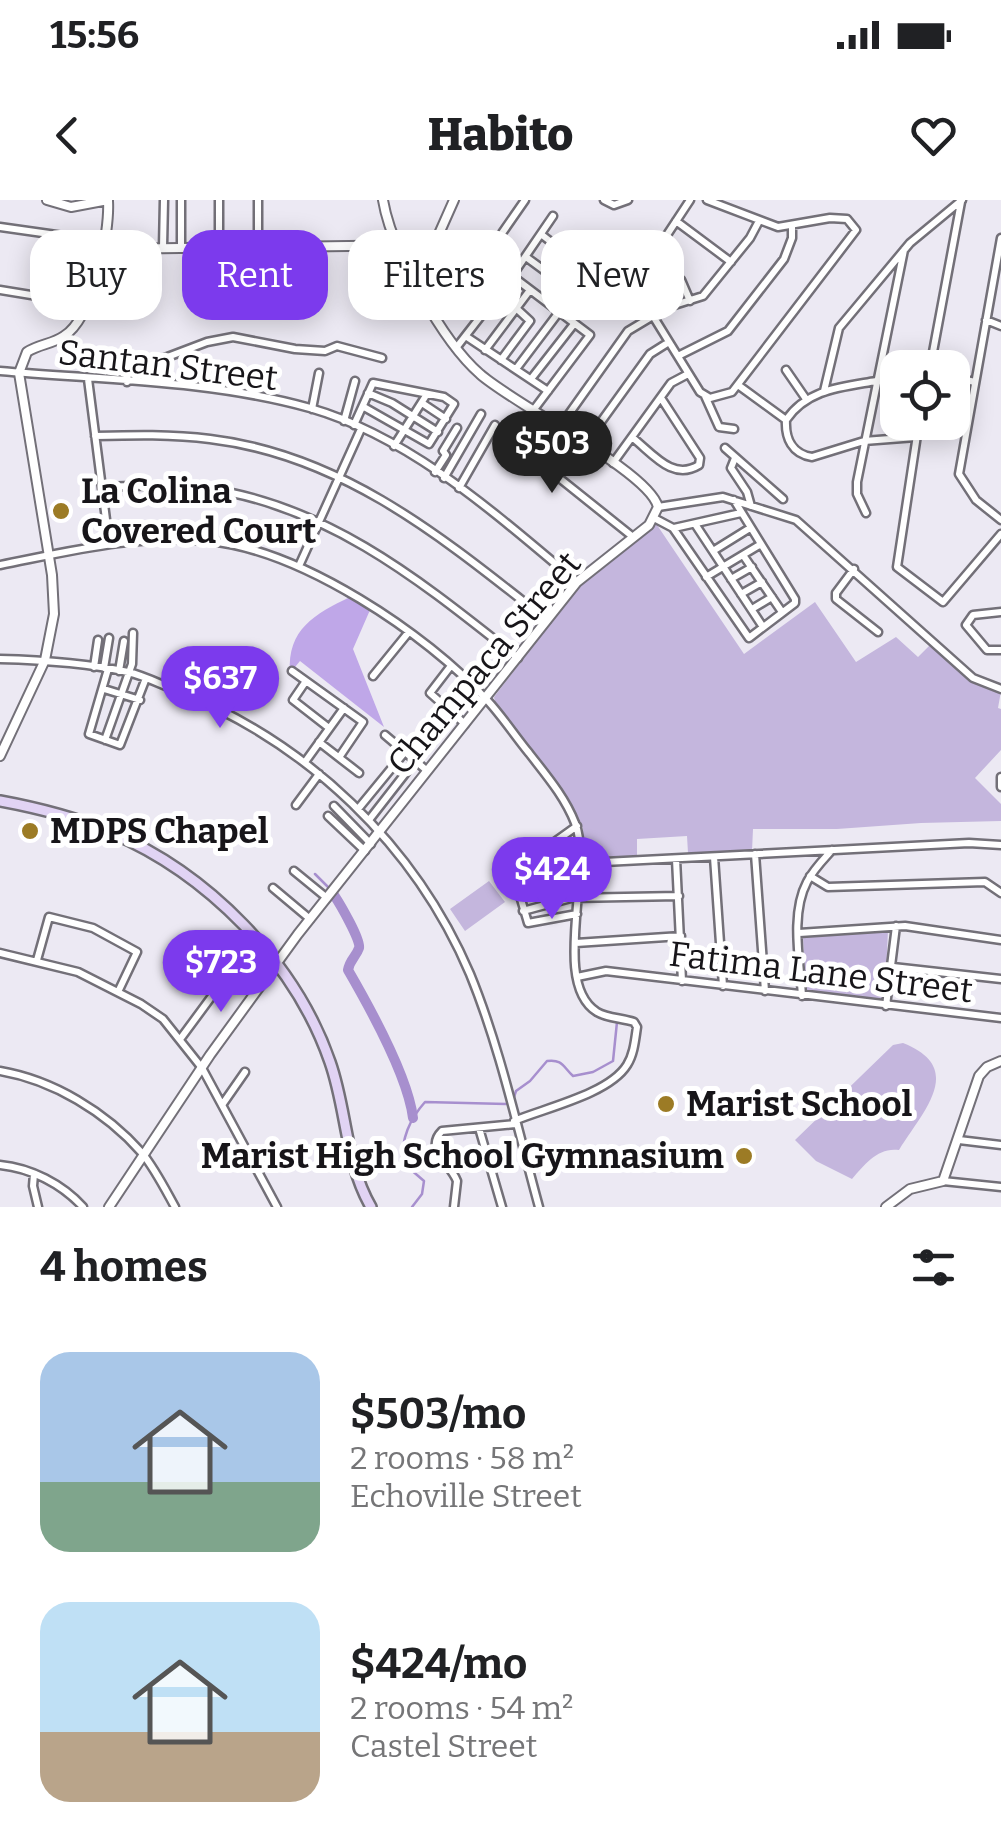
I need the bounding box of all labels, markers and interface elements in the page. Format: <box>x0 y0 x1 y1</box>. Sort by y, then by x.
text: 15:56 <box>50 12 139 58</box>
icon: back <box>40 108 95 163</box>
text: Habito <box>428 108 573 162</box>
icon: heart <box>906 108 961 163</box>
chip: Buy <box>30 230 162 320</box>
chip: Rent <box>182 230 328 320</box>
chip: Filters <box>348 230 521 320</box>
chip: New <box>541 230 684 320</box>
street label: Santan Street <box>56 331 281 399</box>
map controls <box>880 350 970 440</box>
button: locate <box>880 350 970 440</box>
pin: $503 <box>493 411 611 496</box>
text: $503 <box>514 424 590 462</box>
place label: La Colina Covered Court <box>81 470 317 552</box>
marker: La Colina Covered Court <box>50 500 72 522</box>
street label: Champaca Street <box>379 543 590 783</box>
pin: $637 <box>161 646 279 731</box>
text: $637 <box>183 659 257 697</box>
place label: MDPS Chapel <box>50 810 269 852</box>
marker: MDPS Chapel <box>19 820 41 842</box>
pin: $424 <box>493 837 611 922</box>
text: $424 <box>514 850 590 888</box>
pin: $723 <box>162 930 280 1015</box>
street label: Fatima Lane Street <box>667 933 976 1012</box>
text: $723 <box>185 943 257 981</box>
place label: Marist School <box>686 1083 913 1125</box>
marker: Marist School <box>655 1093 677 1115</box>
place label: Marist High School Gymnasium <box>201 1135 725 1177</box>
marker: Marist High School Gymnasium <box>733 1145 755 1167</box>
icon: filters <box>906 1240 961 1295</box>
text: 4 homes <box>40 1242 208 1292</box>
text: $503/mo <box>350 1389 526 1439</box>
icon: home <box>120 1392 240 1512</box>
text: 2 rooms · 58 m² <box>350 1439 574 1477</box>
text: Echoville Street <box>350 1477 582 1515</box>
text: $424/mo <box>350 1639 527 1689</box>
icon: home <box>120 1642 240 1762</box>
text: 2 rooms · 54 m² <box>350 1689 573 1727</box>
text: Castel Street <box>350 1727 537 1765</box>

